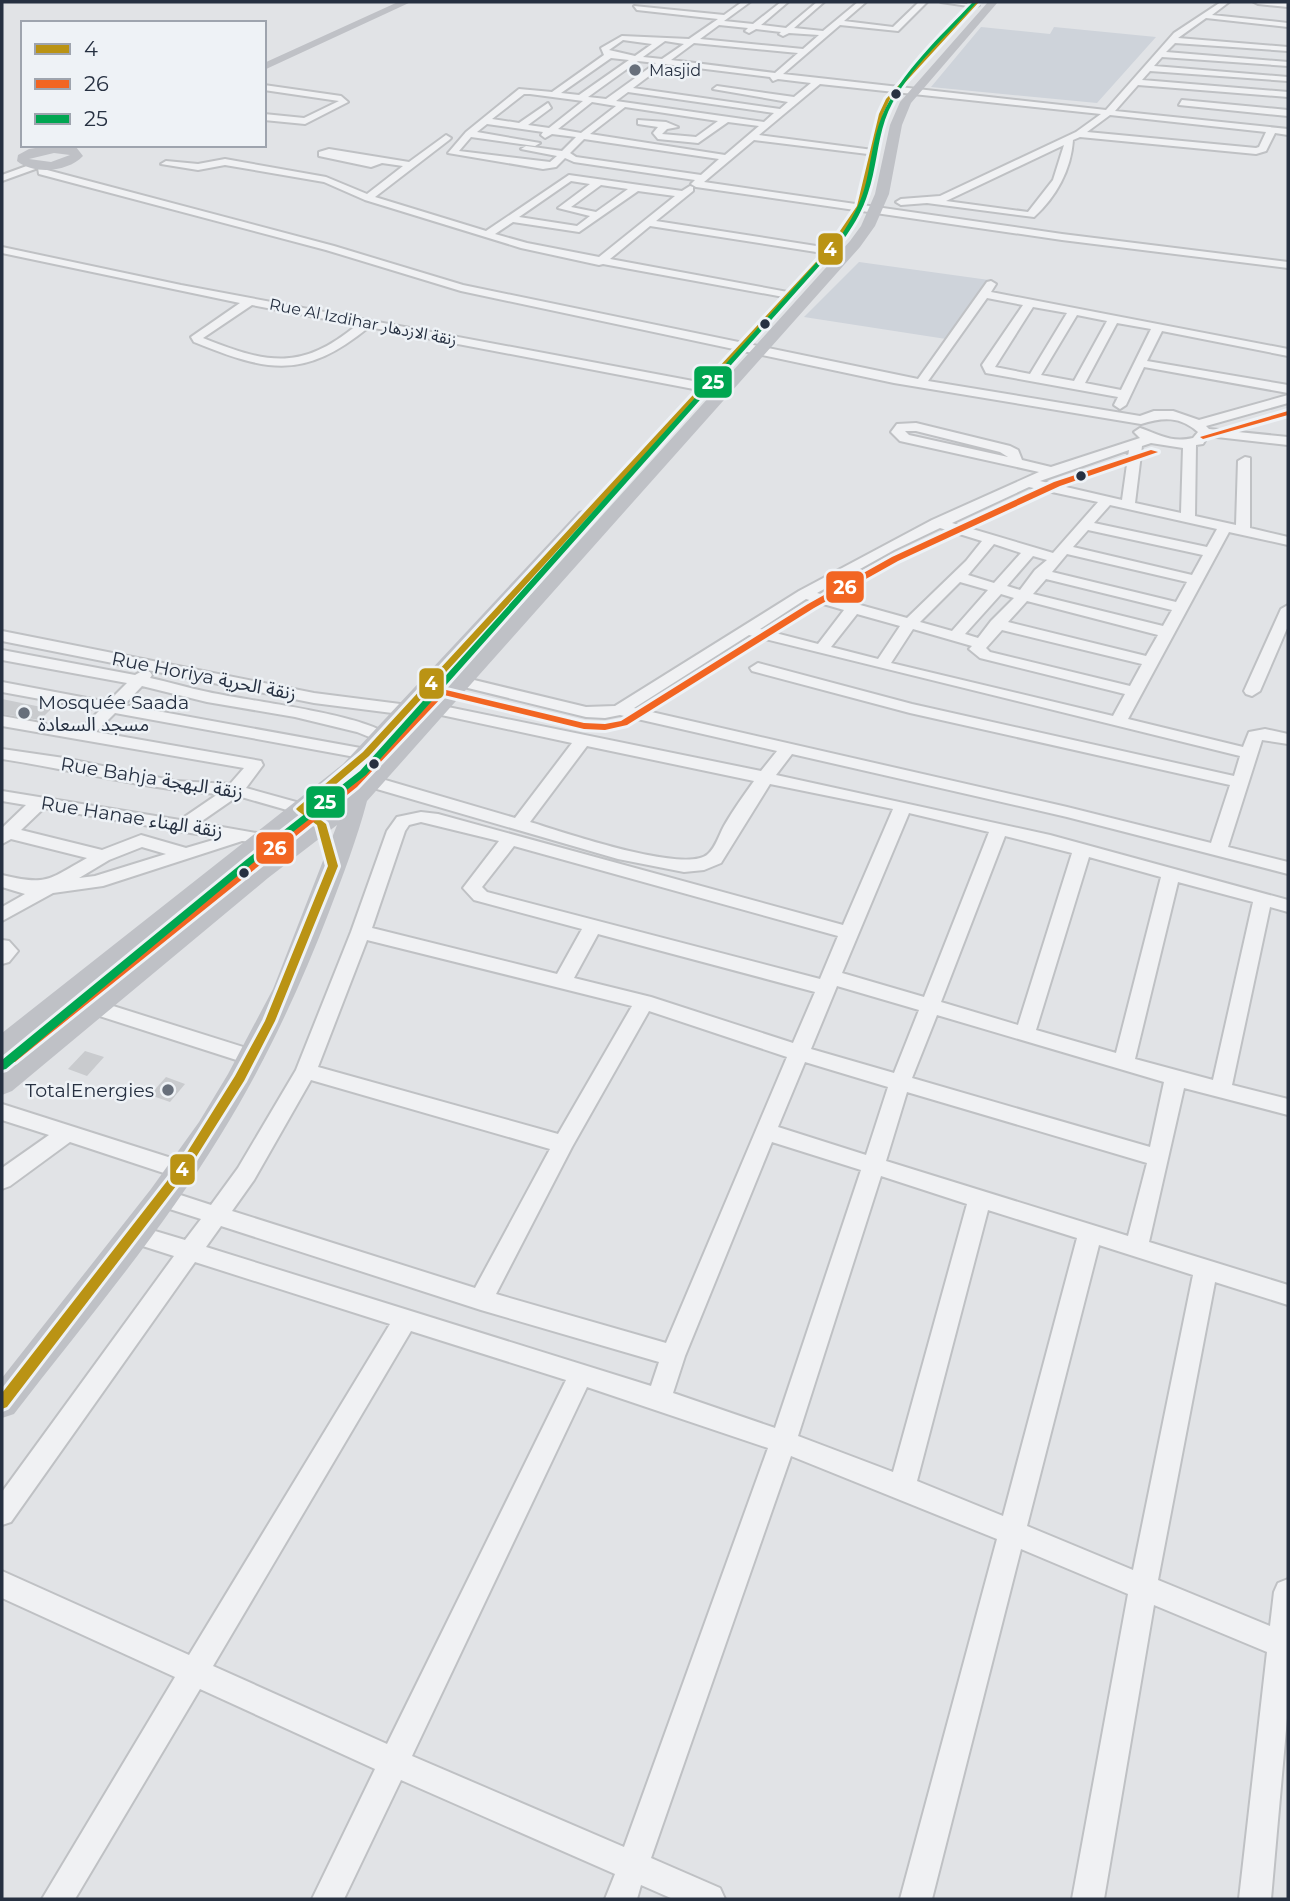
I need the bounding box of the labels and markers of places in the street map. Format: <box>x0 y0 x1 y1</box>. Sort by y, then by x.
place label: Masjid <box>649 61 701 80</box>
marker: Masjid <box>627 62 643 78</box>
unlabelled marker <box>889 87 903 101</box>
unlabelled marker <box>758 317 772 331</box>
unlabelled marker <box>1074 469 1088 483</box>
place label: Mosquée Saada مسجد السعادة <box>38 691 189 736</box>
marker: Mosquée Saada مسجد السعادة <box>16 705 32 721</box>
unlabelled marker <box>367 757 381 771</box>
unlabelled marker <box>237 866 251 880</box>
place label: TotalEnergies <box>25 1079 154 1102</box>
marker: TotalEnergies <box>160 1082 176 1098</box>

